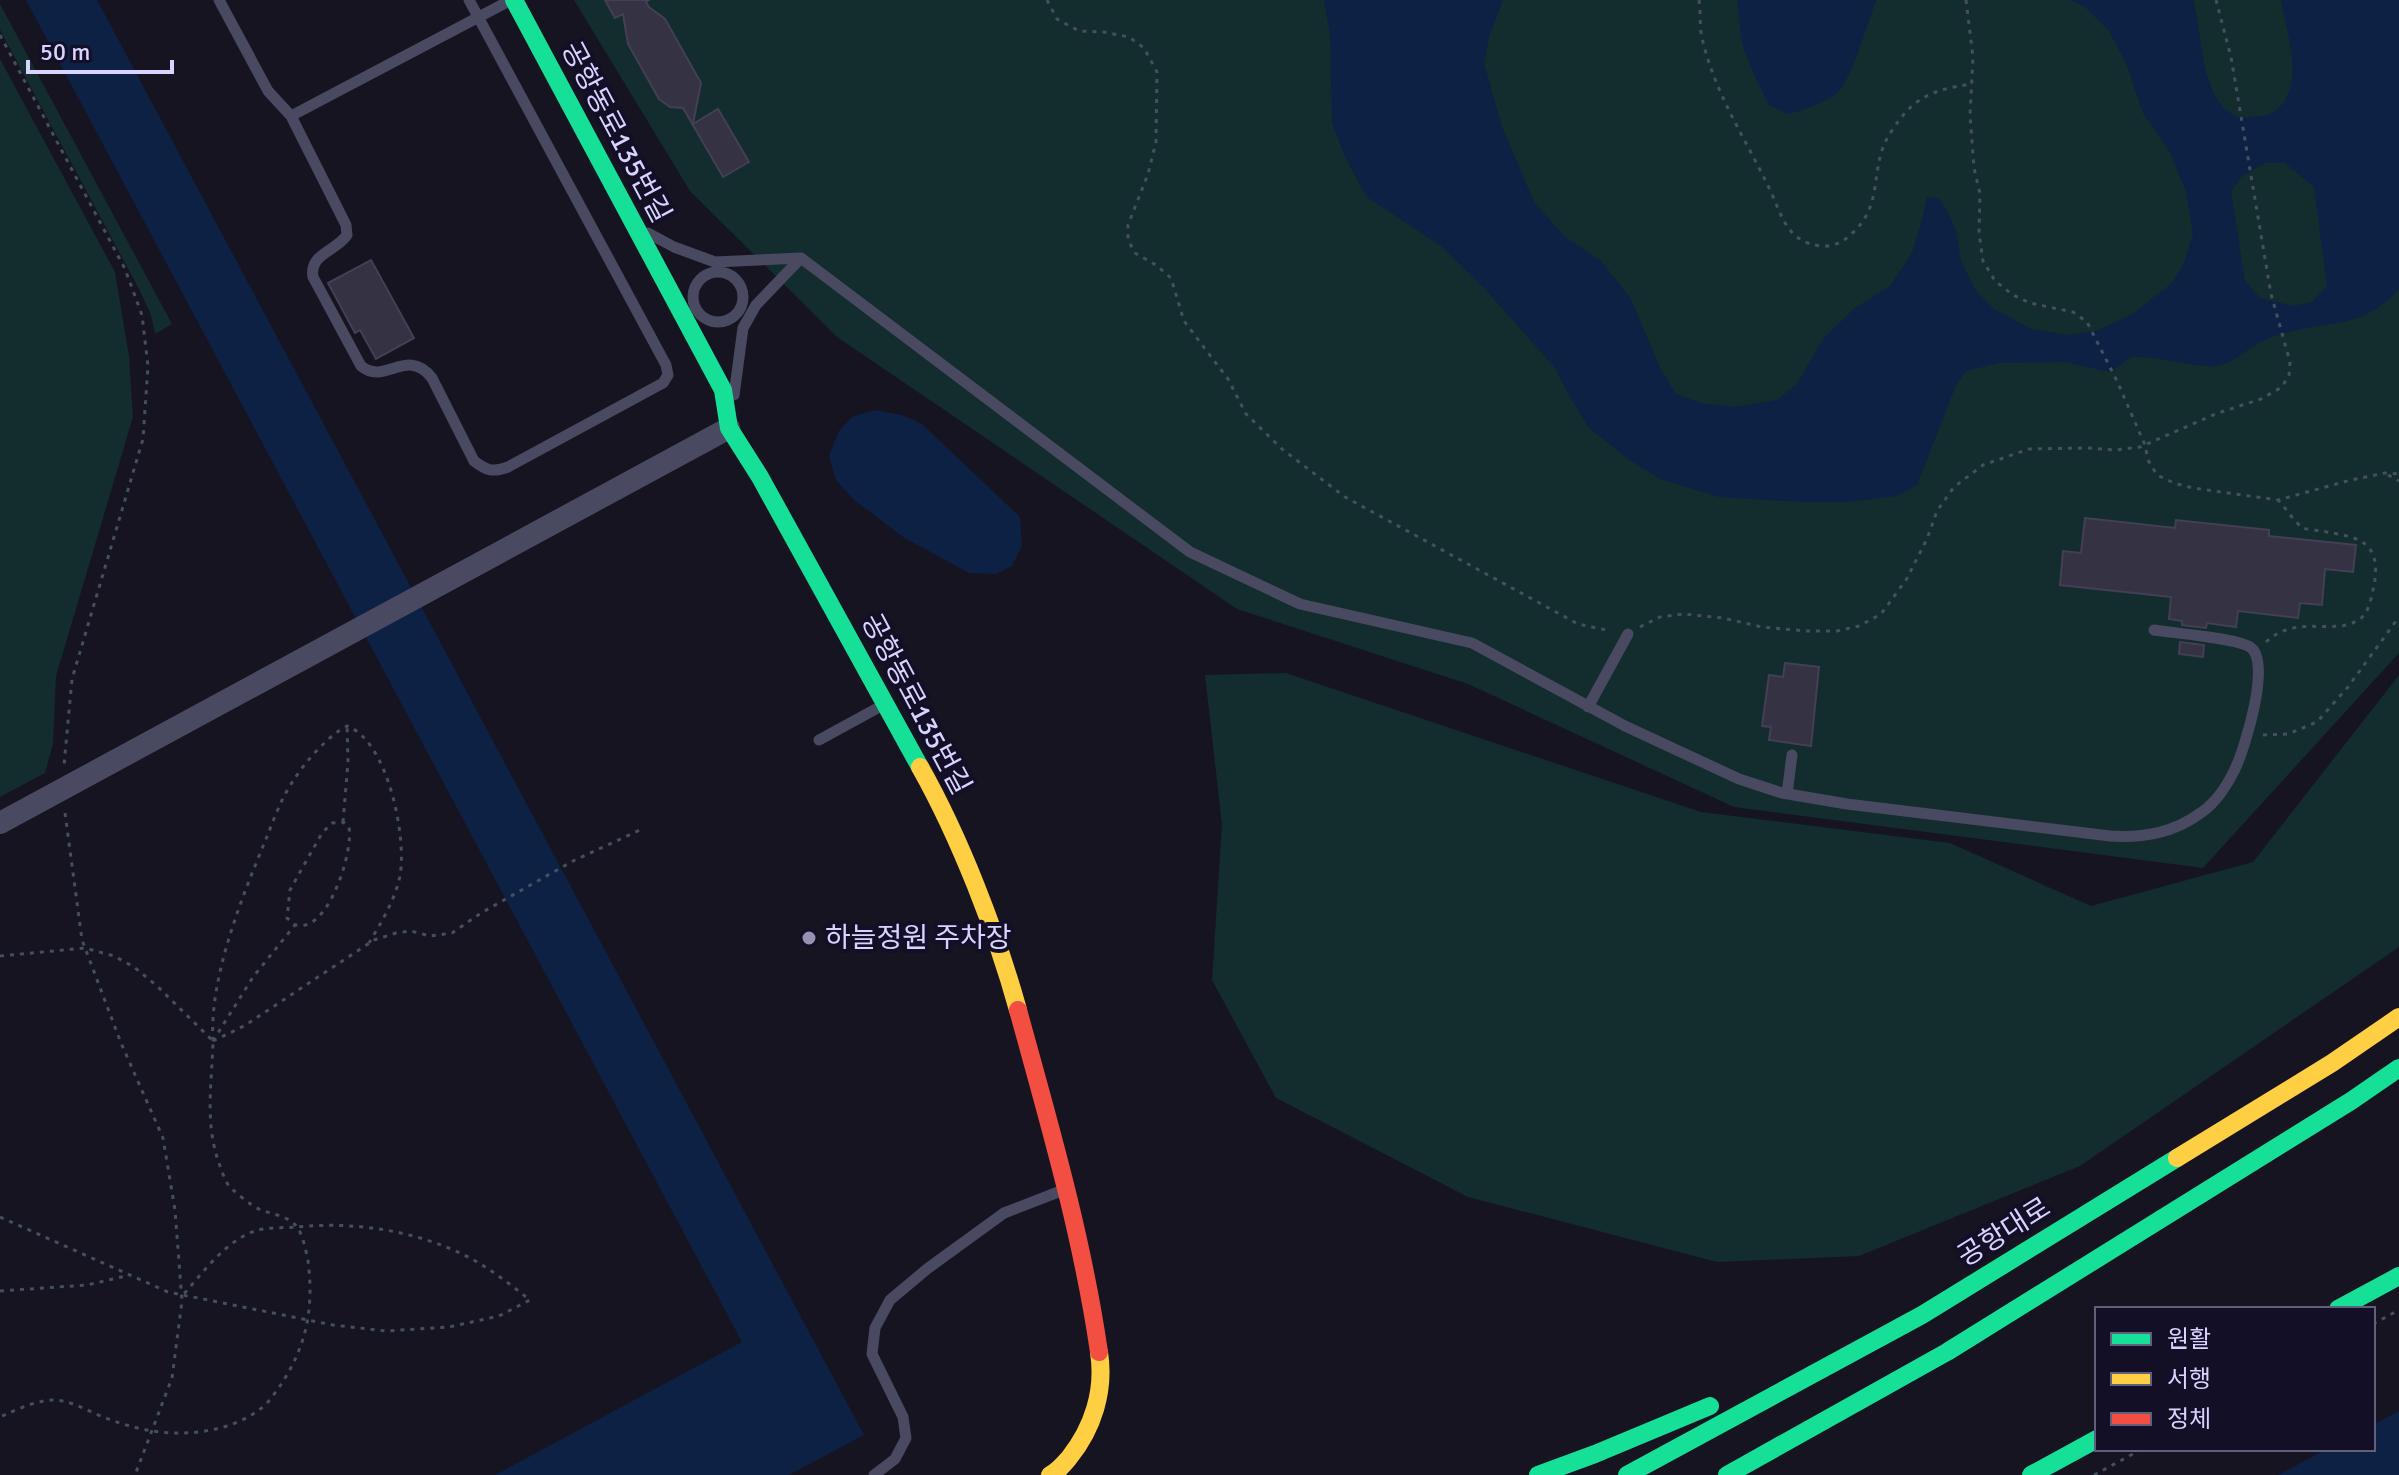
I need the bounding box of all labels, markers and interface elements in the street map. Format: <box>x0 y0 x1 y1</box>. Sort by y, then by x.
scale bar <box>28 24 172 74</box>
street label: 공항동로135번길 <box>554 36 678 228</box>
text: 50 m <box>40 37 90 67</box>
street label: 공항동로135번길 <box>854 608 978 800</box>
place label: 하늘정원 주차장 <box>825 921 1011 955</box>
marker: 하늘정원 주차장 <box>800 929 818 947</box>
street label: 공항대로 <box>1951 1190 2057 1274</box>
legend <box>2095 1307 2375 1451</box>
text: 원활 <box>2167 1324 2211 1354</box>
text: 서행 <box>2167 1364 2211 1394</box>
text: 정체 <box>2167 1404 2211 1434</box>

